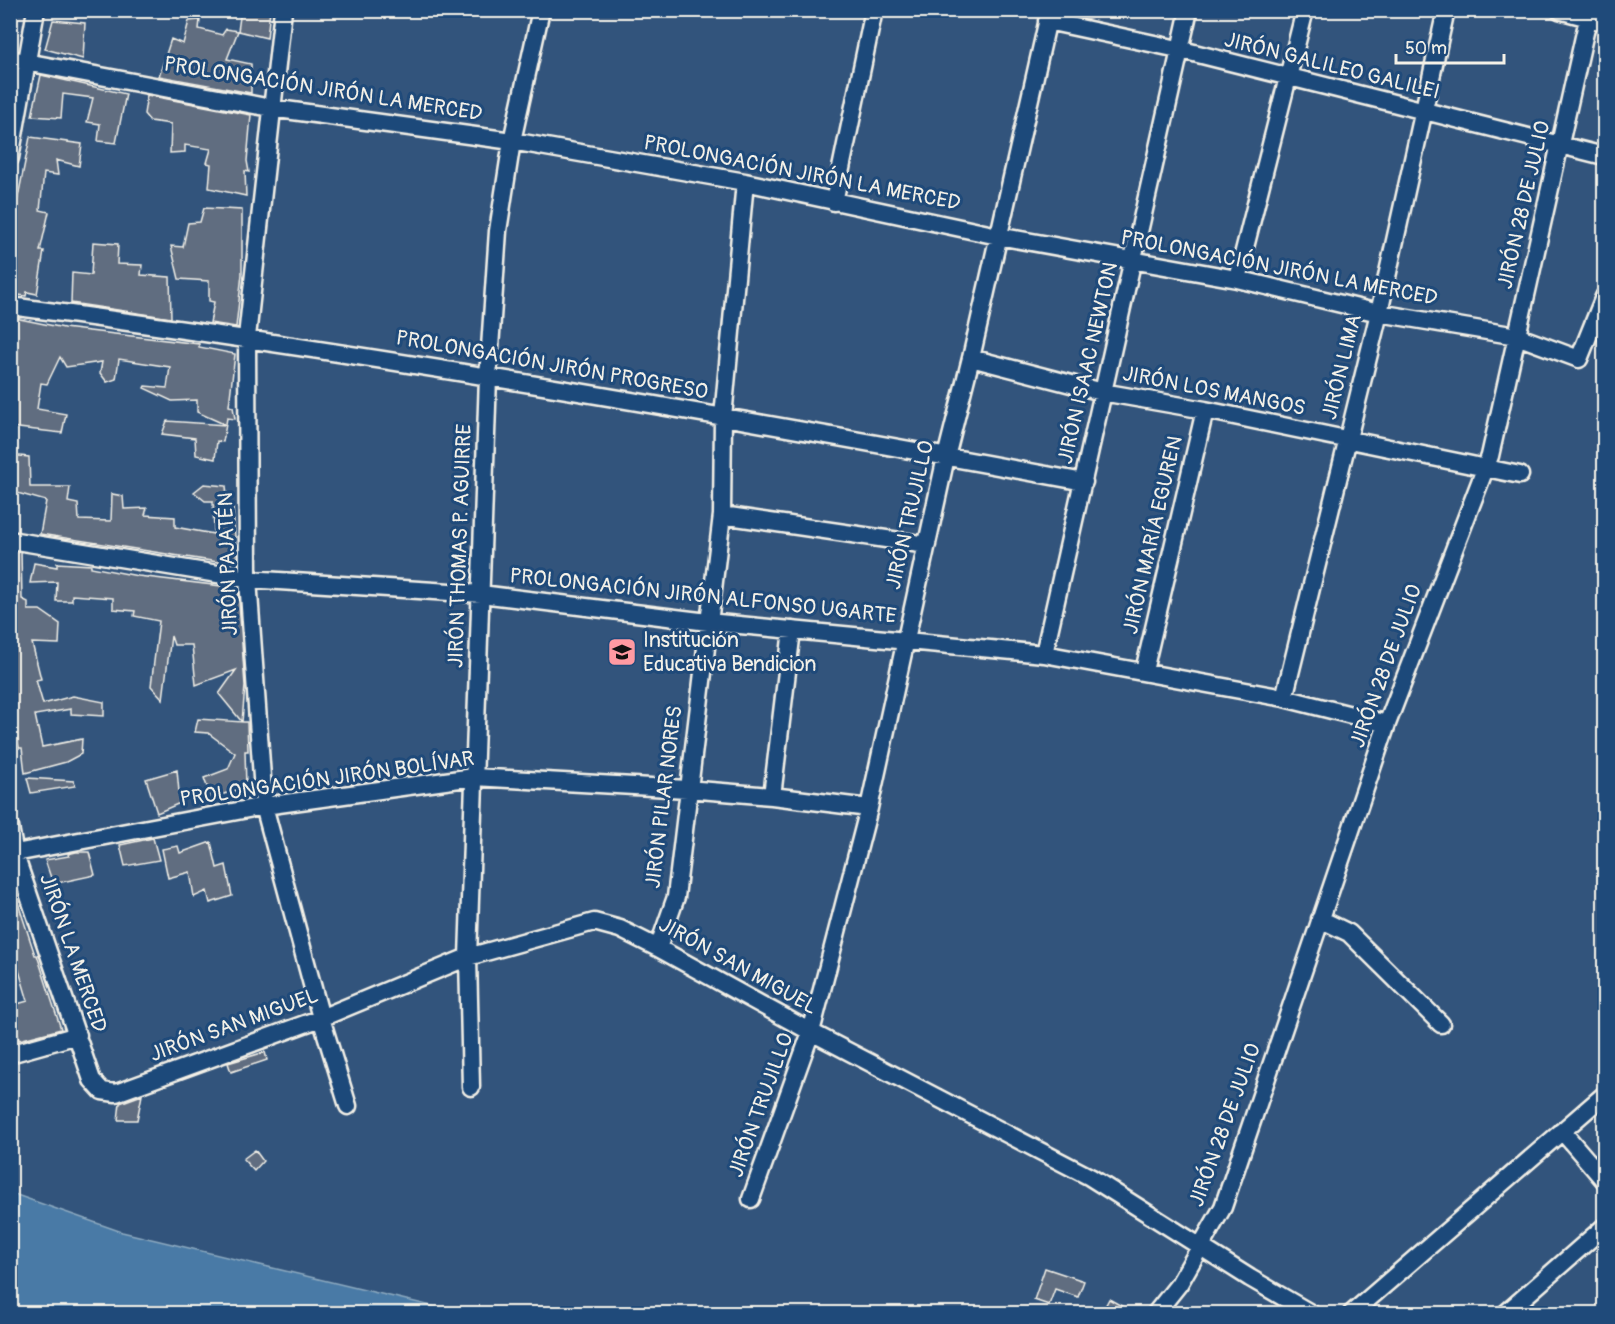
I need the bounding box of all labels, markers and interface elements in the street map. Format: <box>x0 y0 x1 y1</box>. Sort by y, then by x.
street label: JIRÓN GALILEO GALILEI <box>1221 25 1443 106</box>
scale bar <box>1396 27 1504 65</box>
text: 50 m <box>1405 37 1447 60</box>
street label: PROLONGACIÓN JIRÓN LA MERCED <box>162 49 484 128</box>
street label: JIRÓN 28 DE JULIO <box>1491 118 1556 292</box>
street label: PROLONGACIÓN JIRÓN LA MERCED <box>641 128 963 217</box>
street label: PROLONGACIÓN JIRÓN LA MERCED <box>1118 223 1440 312</box>
street label: JIRÓN ISAAC NEWTON <box>1051 259 1124 467</box>
street label: JIRÓN LIMA <box>1315 311 1368 422</box>
street label: PROLONGACIÓN JIRÓN PROGRESO <box>394 323 710 406</box>
street label: JIRÓN LOS MANGOS <box>1120 359 1308 422</box>
street label: JIRÓN THOMAS P. AGUIRRE <box>441 423 478 669</box>
street label: JIRÓN MARÍA EGUREN <box>1116 433 1189 637</box>
street label: JIRÓN TRUJILLO <box>879 438 940 592</box>
street label: JIRÓN PAJATÉN <box>211 492 244 636</box>
street label: PROLONGACIÓN JIRÓN ALFONSO UGARTE <box>508 561 898 630</box>
street label: JIRÓN 28 DE JULIO <box>1343 580 1428 751</box>
place label: Institución Educativa Bendicion <box>643 627 816 678</box>
school or university icon: Institución Educativa Bendicion <box>606 636 638 668</box>
street label: JIRÓN PILAR NORES <box>638 704 689 890</box>
street label: PROLONGACIÓN JIRÓN BOLÍVAR <box>178 744 476 813</box>
street label: JIRÓN LA MERCED <box>33 870 114 1036</box>
street label: JIRÓN SAN MIGUEL <box>654 910 823 1021</box>
street label: JIRÓN SAN MIGUEL <box>146 981 322 1068</box>
street label: JIRÓN TRUJILLO <box>721 1029 800 1181</box>
street label: JIRÓN 28 DE JULIO <box>1182 1039 1267 1210</box>

